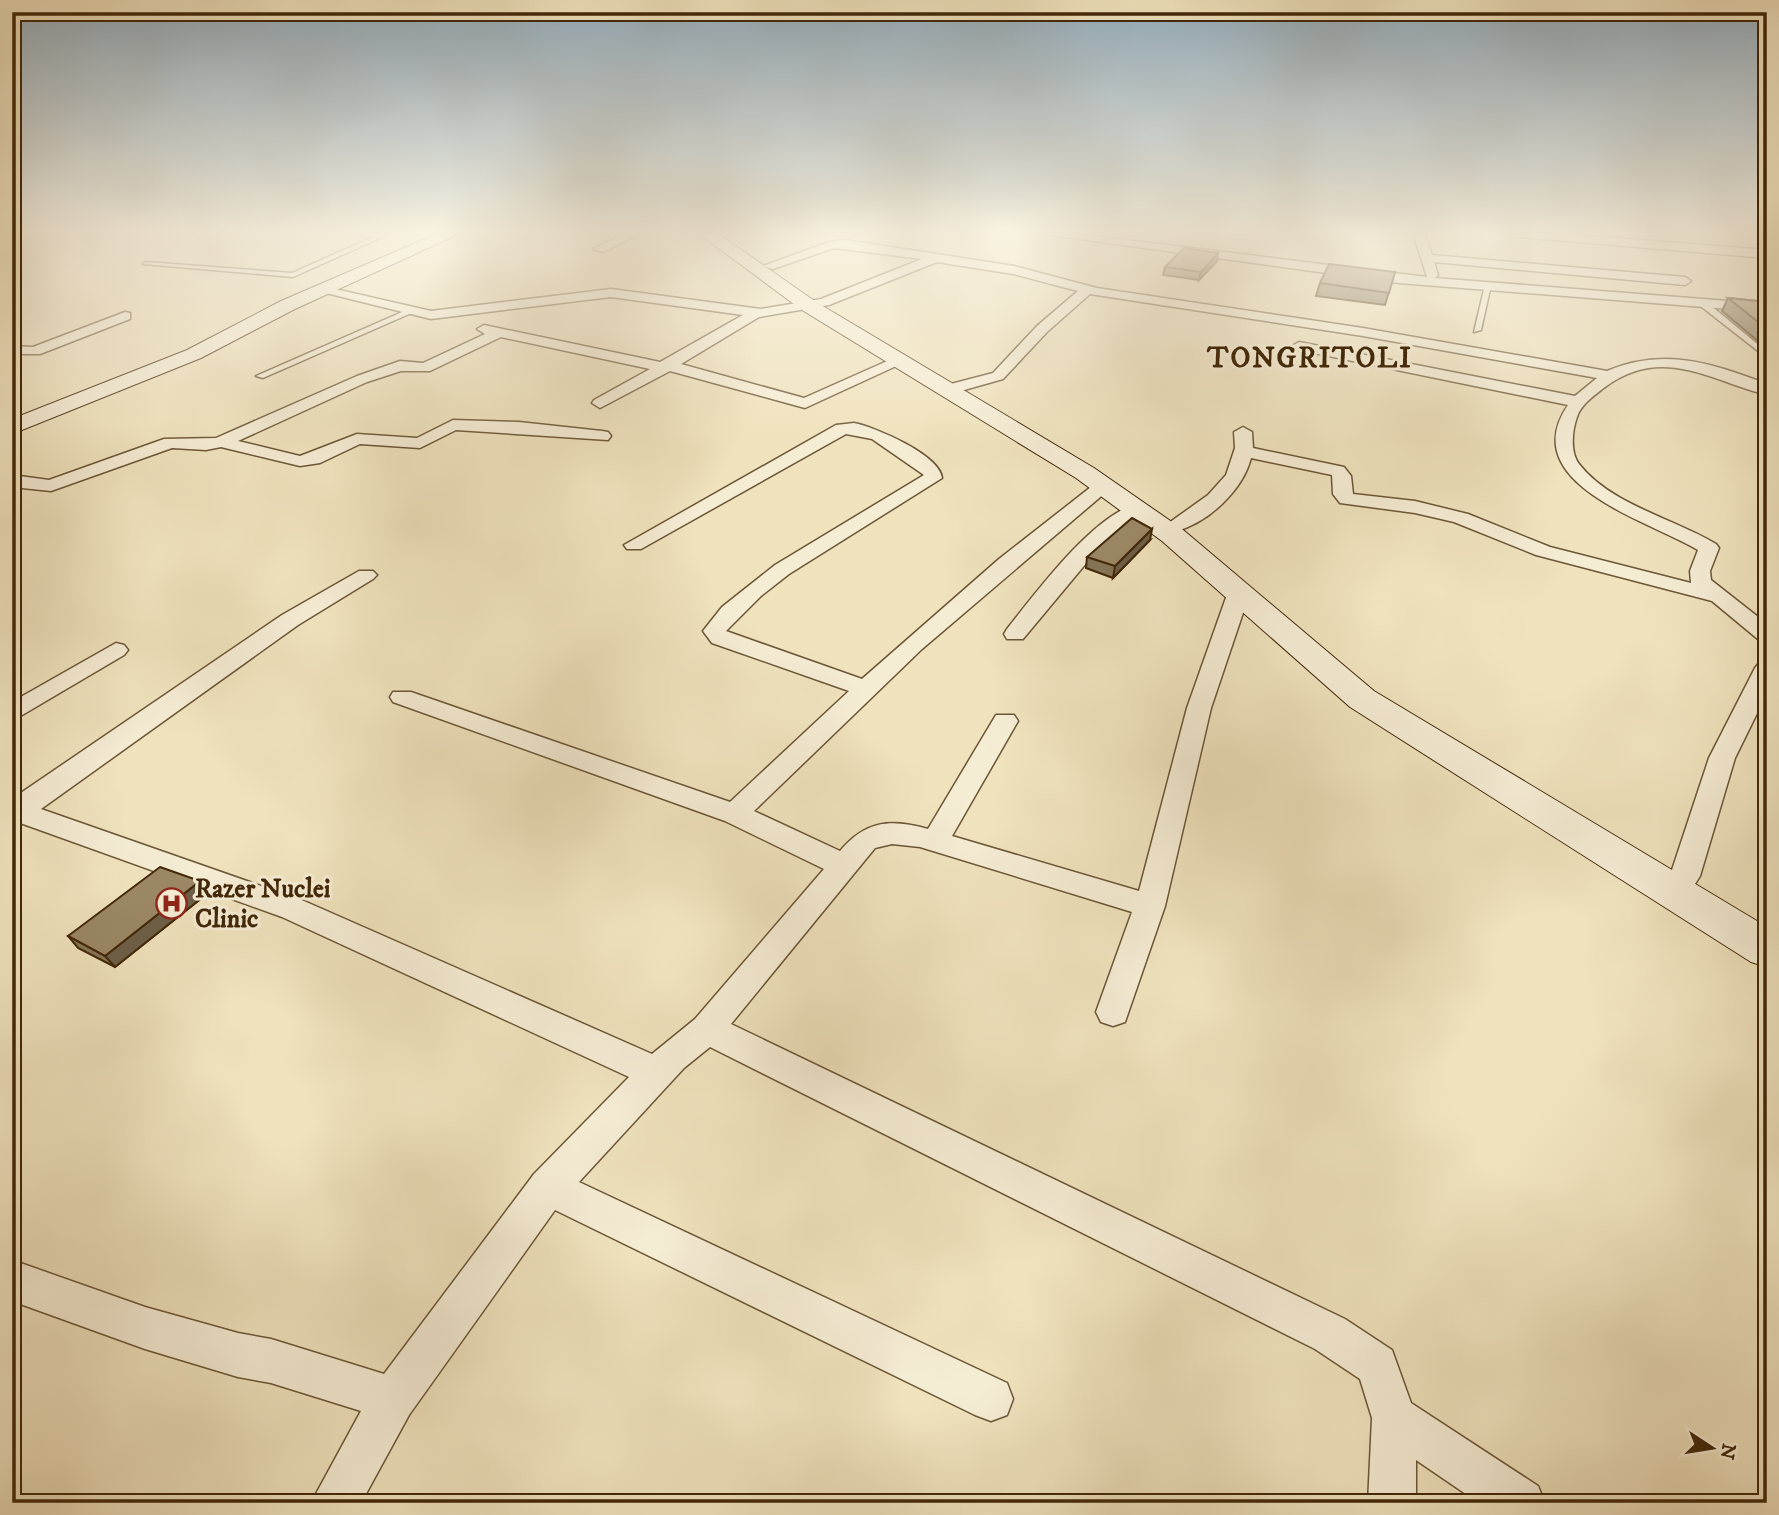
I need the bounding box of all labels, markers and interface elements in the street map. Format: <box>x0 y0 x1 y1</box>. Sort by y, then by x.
district label: TONGRITOLI <box>1206 341 1413 376</box>
place label: Razer Nuclei Clinic <box>195 873 331 936</box>
hospital icon: Razer Nuclei Clinic <box>155 887 189 921</box>
north arrow <box>1678 1414 1748 1484</box>
text: N <box>1714 1441 1740 1462</box>

